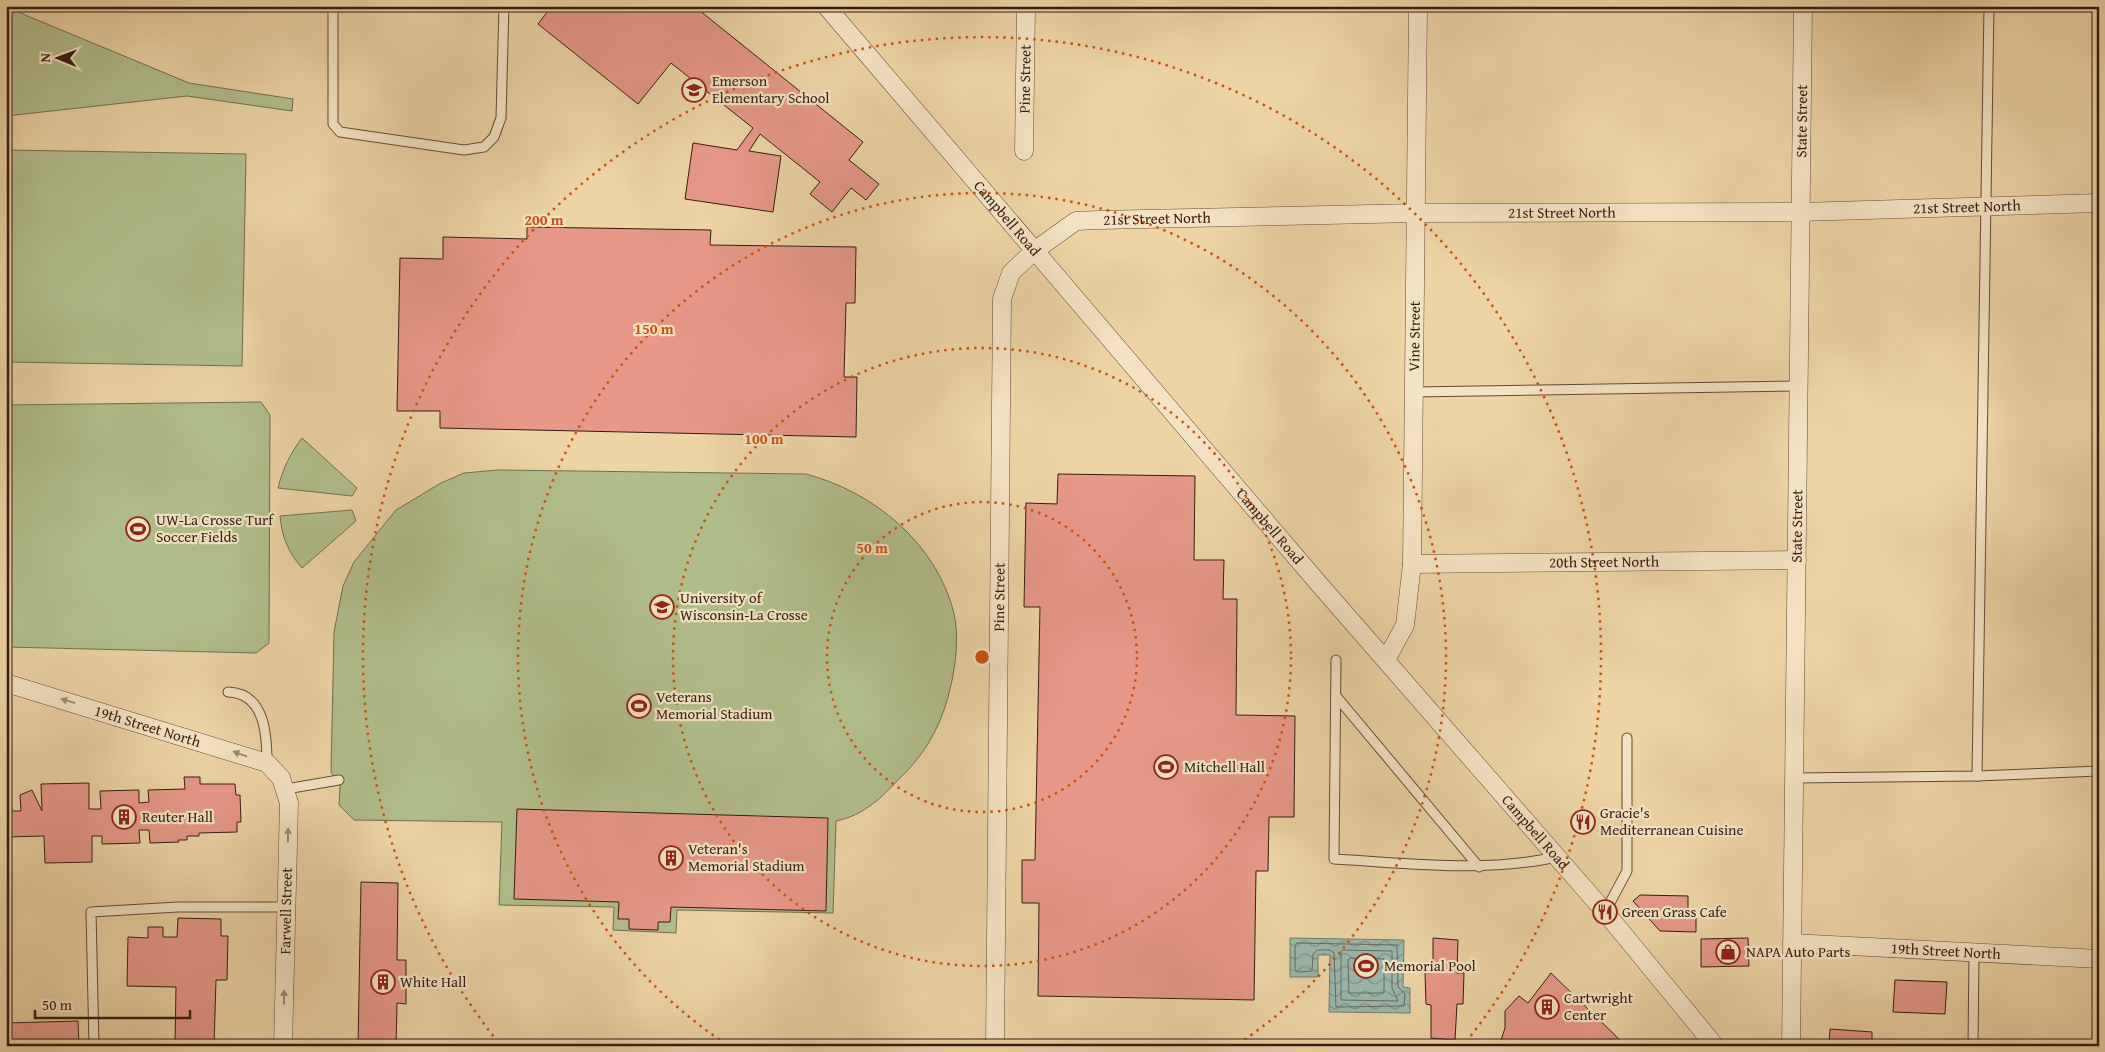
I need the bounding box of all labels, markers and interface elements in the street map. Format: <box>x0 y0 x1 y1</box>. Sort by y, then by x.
north arrow <box>32 32 82 82</box>
street label: Pine Street <box>1014 44 1035 114</box>
text: N <box>35 52 55 63</box>
place label: Emerson Elementary School <box>712 70 830 108</box>
school or university icon: Emerson Elementary School <box>681 77 707 103</box>
street label: State Street <box>1790 84 1812 158</box>
street label: Campbell Road <box>969 176 1046 260</box>
street label: 21st Street North <box>1913 194 2022 219</box>
street label: 21st Street North <box>1508 201 1616 223</box>
street label: 21st Street North <box>1103 207 1212 230</box>
text: 200 m <box>524 209 564 230</box>
street label: Vine Street <box>1403 300 1425 372</box>
text: 150 m <box>634 318 674 339</box>
text: 100 m <box>744 428 784 449</box>
street label: Campbell Road <box>1232 484 1309 568</box>
street label: State Street <box>1786 489 1807 563</box>
place label: UW-La Crosse Turf Soccer Fields <box>156 509 275 547</box>
sports icon: UW-La Crosse Turf Soccer Fields <box>125 516 151 542</box>
text: 50 m <box>856 537 888 558</box>
street label: 20th Street North <box>1549 550 1660 573</box>
street label: Pine Street <box>988 562 1010 632</box>
place label: University of Wisconsin-La Crosse <box>680 587 808 625</box>
school or university icon: University of Wisconsin-La Crosse <box>649 594 675 620</box>
centre of rings <box>973 648 991 666</box>
place label: Veterans Memorial Stadium <box>656 686 773 724</box>
sports icon: Veterans Memorial Stadium <box>626 693 652 719</box>
one-way arrow <box>61 697 76 705</box>
street label: 19th Street North <box>92 700 204 752</box>
one-way arrow <box>233 750 248 757</box>
sports icon: Mitchell Hall <box>1153 754 1179 780</box>
place label: Mitchell Hall <box>1184 756 1265 777</box>
street label: Campbell Road <box>1497 790 1574 874</box>
place label: Gracie's Mediterranean Cuisine <box>1600 802 1744 840</box>
building icon: Reuter Hall <box>111 804 137 830</box>
place label: Reuter Hall <box>142 806 213 827</box>
restaurant icon: Gracie's Mediterranean Cuisine <box>1570 809 1596 835</box>
one-way arrow <box>284 826 292 842</box>
place label: Veteran's Memorial Stadium <box>688 838 805 876</box>
building icon: Veteran's Memorial Stadium <box>658 845 684 871</box>
street label: Farwell Street <box>274 867 297 955</box>
restaurant icon: Green Grass Cafe <box>1592 899 1618 925</box>
place label: Green Grass Cafe <box>1622 901 1727 922</box>
street label: 19th Street North <box>1890 937 2002 964</box>
shop icon: NAPA Auto Parts <box>1715 939 1741 965</box>
place label: NAPA Auto Parts <box>1746 941 1851 962</box>
sports icon: Memorial Pool <box>1353 953 1379 979</box>
place label: Memorial Pool <box>1384 955 1476 976</box>
building icon: White Hall <box>370 969 396 995</box>
place label: White Hall <box>400 971 467 992</box>
scale bar <box>35 987 190 1019</box>
place label: Cartwright Center <box>1564 987 1634 1025</box>
one-way arrow <box>280 989 288 1005</box>
text: 50 m <box>42 994 73 1015</box>
building icon: Cartwright Center <box>1534 994 1560 1020</box>

